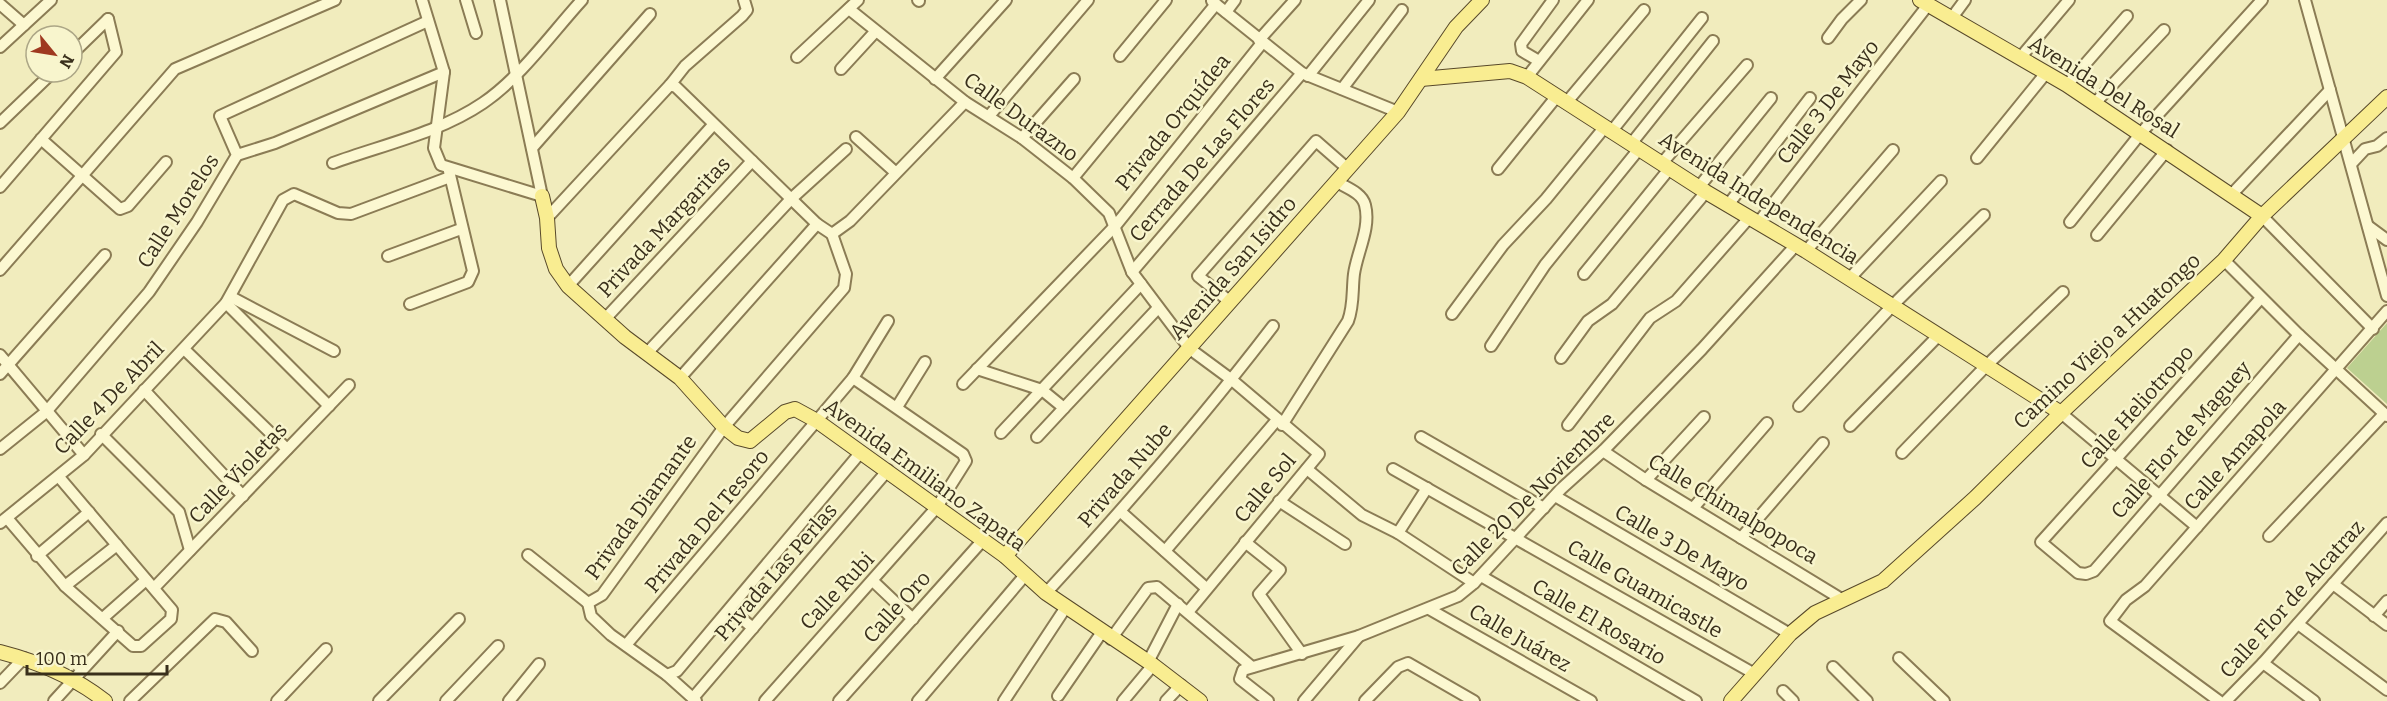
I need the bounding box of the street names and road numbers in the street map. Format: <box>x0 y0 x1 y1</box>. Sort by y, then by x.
street label: Avenida Del Rosal <box>2024 30 2184 144</box>
street label: Calle 3 De Mayo <box>1771 34 1885 170</box>
street label: Privada Orquídea <box>1110 48 1236 196</box>
street label: Calle Durazno <box>958 67 1084 167</box>
street label: Cerrada De Las Flores <box>1124 73 1280 247</box>
street label: Avenida Independencia <box>1654 126 1864 270</box>
street label: Calle Morelos <box>131 149 225 273</box>
street label: Privada Margaritas <box>592 151 736 303</box>
street label: Avenida San Isidro <box>1164 191 1302 345</box>
street label: Camino Viejo a Huatongo <box>2008 247 2206 435</box>
street label: Calle 4 De Abril <box>48 336 170 460</box>
street label: Calle Heliotropo <box>2075 340 2199 474</box>
street label: Calle Flor de Maguey <box>2105 355 2257 524</box>
street label: Avenida Emiliano Zapata <box>819 393 1031 557</box>
street label: Calle Amapola <box>2178 394 2292 516</box>
street label: Calle 20 De Noviembre <box>1446 407 1620 581</box>
street label: Calle Violetas <box>183 417 293 529</box>
street label: Privada Nube <box>1072 417 1178 533</box>
street label: Privada Diamante <box>580 429 702 585</box>
street label: Privada Del Tesoro <box>639 444 775 598</box>
street label: Calle Sol <box>1228 448 1302 528</box>
street label: Calle Chimalpopoca <box>1643 448 1823 570</box>
street label: Privada Las Perlas <box>709 498 843 646</box>
street label: Calle 3 De Mayo <box>1610 499 1754 597</box>
street label: Calle Flor de Alcatraz <box>2214 515 2370 683</box>
street label: Calle Guamicastle <box>1563 534 1727 644</box>
street label: Calle Rubi <box>794 547 880 635</box>
street label: Calle Oro <box>858 565 936 649</box>
street label: Calle El Rosario <box>1528 573 1670 671</box>
street label: Calle Juárez <box>1464 598 1576 678</box>

